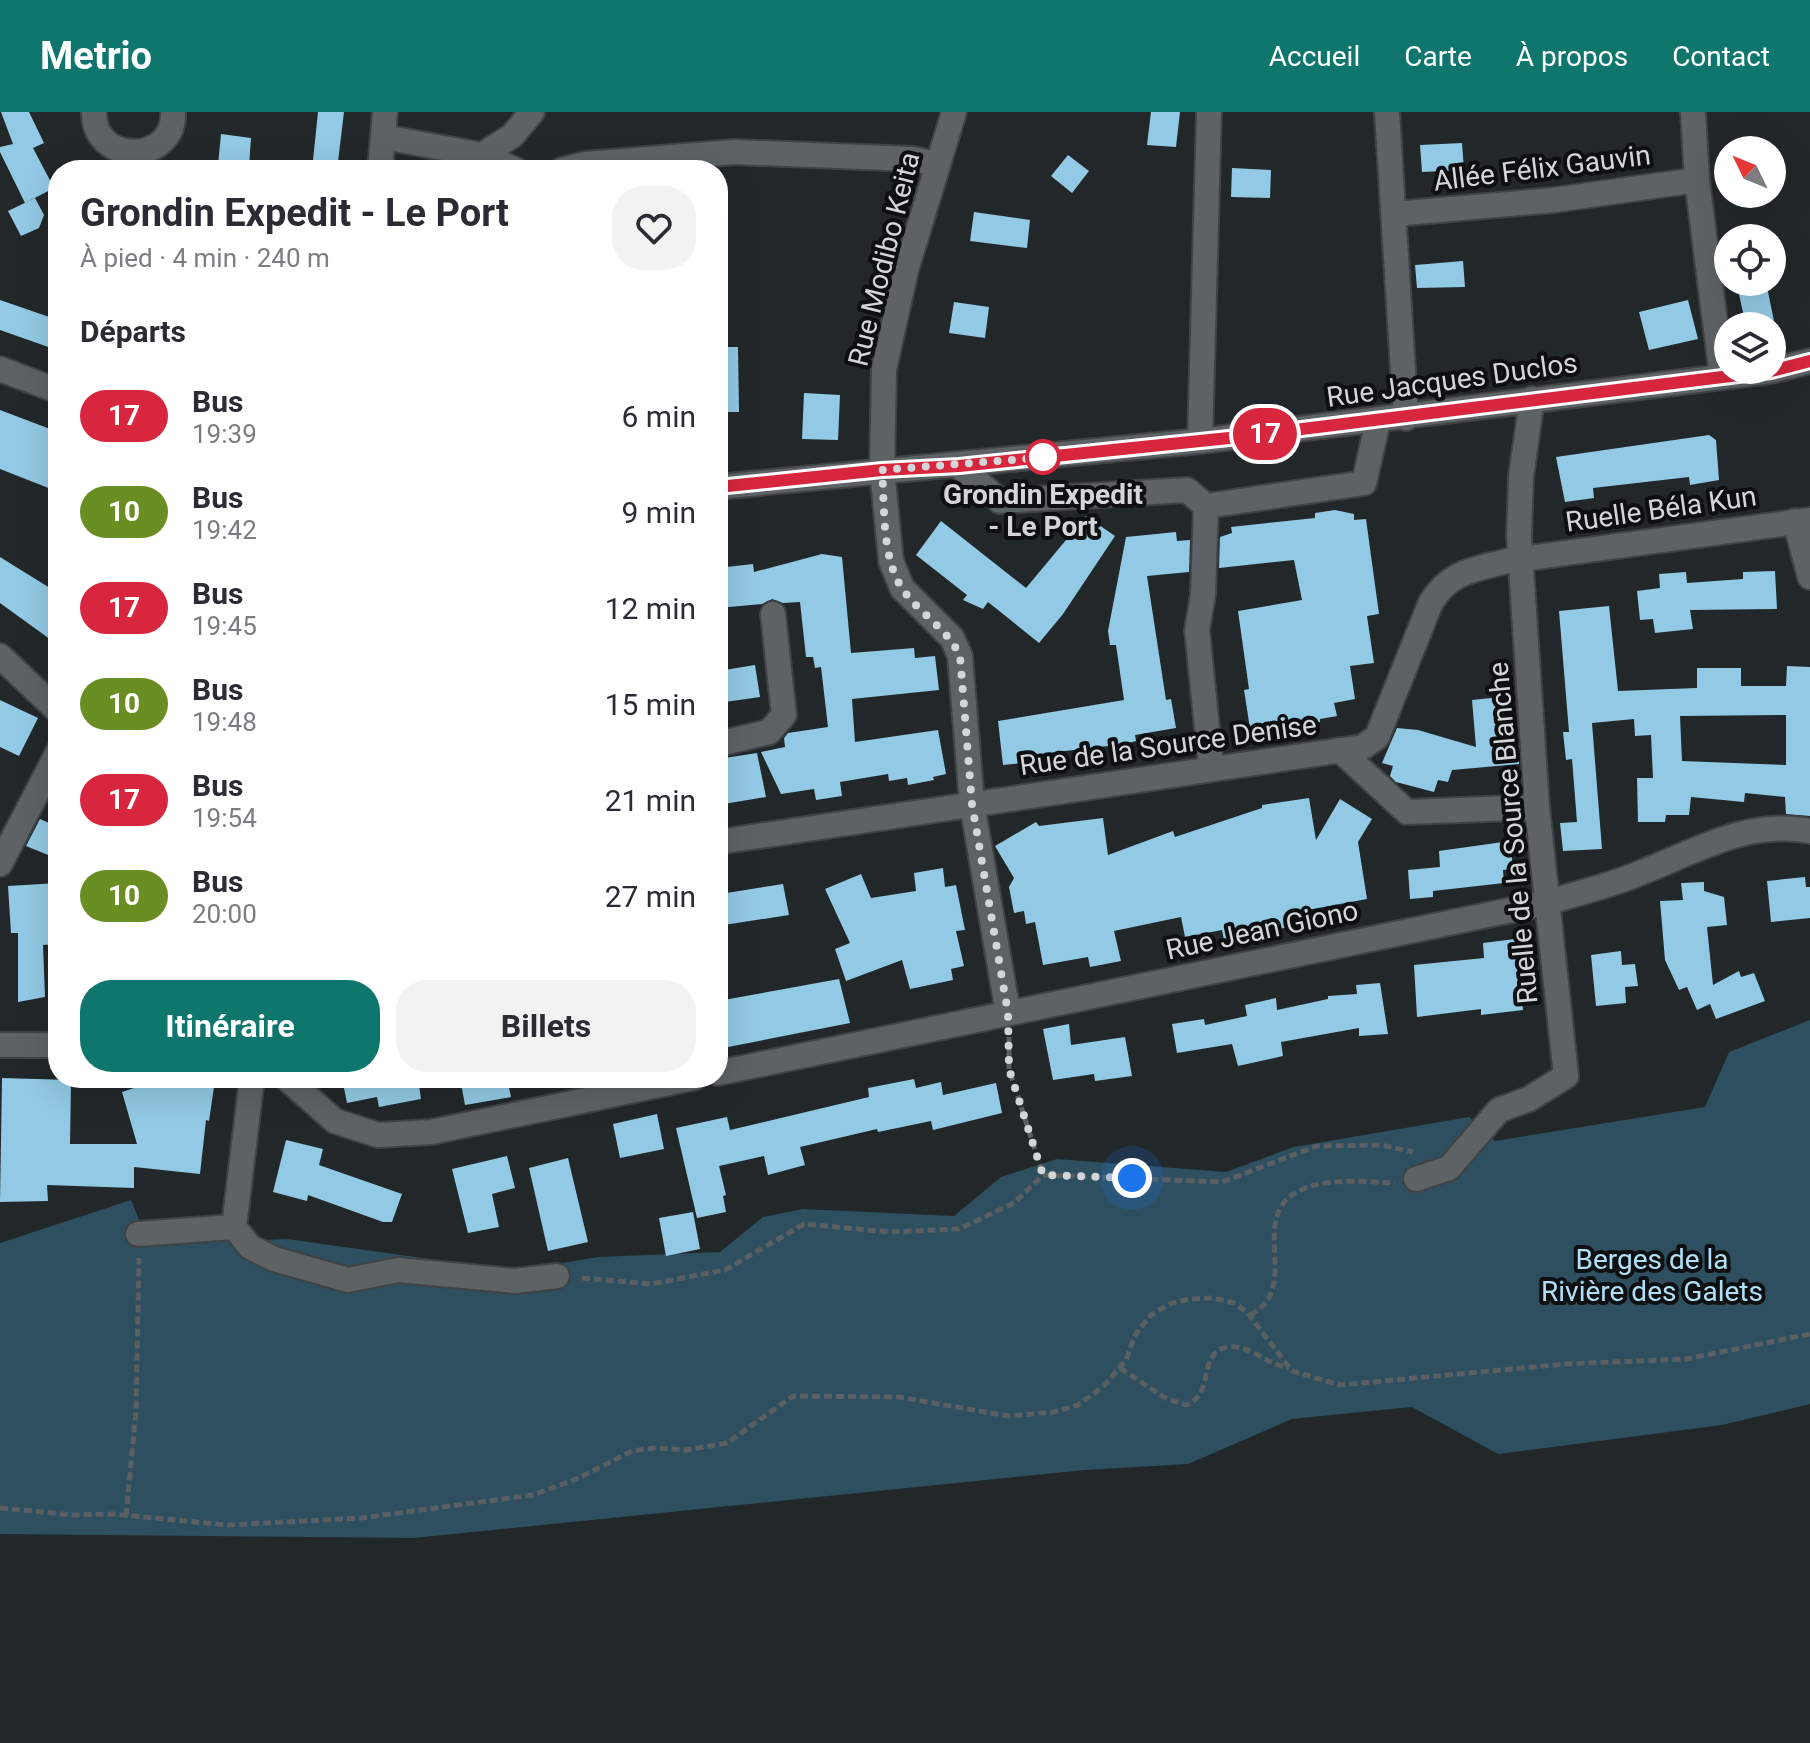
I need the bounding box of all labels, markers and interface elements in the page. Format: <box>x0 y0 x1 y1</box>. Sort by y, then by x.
text: Metrio <box>40 34 152 78</box>
text: Accueil <box>1269 40 1360 73</box>
text: Carte <box>1404 40 1472 73</box>
text: À propos <box>1516 40 1628 73</box>
text: Contact <box>1672 40 1770 73</box>
north arrow <box>1714 136 1786 208</box>
map controls <box>1714 136 1786 384</box>
street label: Allée Félix Gauvin <box>1432 138 1652 198</box>
street label: Rue Modibo Keita <box>841 149 927 369</box>
button: heart <box>612 186 696 270</box>
text: Grondin Expedit - Le Port <box>80 191 509 235</box>
button: locate <box>1714 224 1786 296</box>
text: À pied · 4 min · 240 m <box>80 243 330 273</box>
button: layers <box>1714 312 1786 384</box>
text: Départs <box>80 314 186 349</box>
street label: Rue Jacques Duclos <box>1324 346 1580 414</box>
text: Bus <box>192 384 243 419</box>
text: 17 <box>108 399 140 432</box>
text: 6 min <box>622 399 696 434</box>
line badge: 17 <box>1229 408 1301 460</box>
text: 17 <box>1249 417 1281 450</box>
text: 19:39 <box>192 419 257 449</box>
marker: Grondin Expedit - Le Port <box>1026 440 1060 474</box>
place label: Grondin Expedit - Le Port <box>943 478 1143 543</box>
street label: Ruelle Béla Kun <box>1563 479 1759 539</box>
text: Bus <box>192 480 243 515</box>
text: 10 <box>108 495 140 528</box>
text: 9 min <box>622 495 696 530</box>
text: 19:42 <box>192 515 257 545</box>
text: Bus <box>192 576 243 611</box>
text: 17 <box>108 591 140 624</box>
text: 12 min <box>605 591 696 626</box>
text: 19:45 <box>192 611 257 641</box>
street label: Ruelle de la Source Blanche <box>1482 661 1544 1005</box>
text: Bus <box>192 672 243 707</box>
text: 10 <box>108 687 140 720</box>
text: 15 min <box>605 687 696 722</box>
text: 19:48 <box>192 707 257 737</box>
street label: Rue de la Source Denise <box>1017 708 1319 782</box>
text: Bus <box>192 768 243 803</box>
text: 17 <box>108 783 140 816</box>
text: 21 min <box>605 783 696 818</box>
text: 19:54 <box>192 803 257 833</box>
text: Bus <box>192 864 243 899</box>
text: 10 <box>108 879 140 912</box>
text: 27 min <box>605 879 696 914</box>
street label: Rue Jean Giono <box>1163 894 1361 966</box>
text: 20:00 <box>192 899 257 929</box>
button: Itinéraire <box>80 980 380 1072</box>
button: Billets <box>396 980 696 1072</box>
your location <box>1112 1158 1152 1198</box>
park label: Berges de la Rivière des Galets <box>1541 1243 1763 1308</box>

